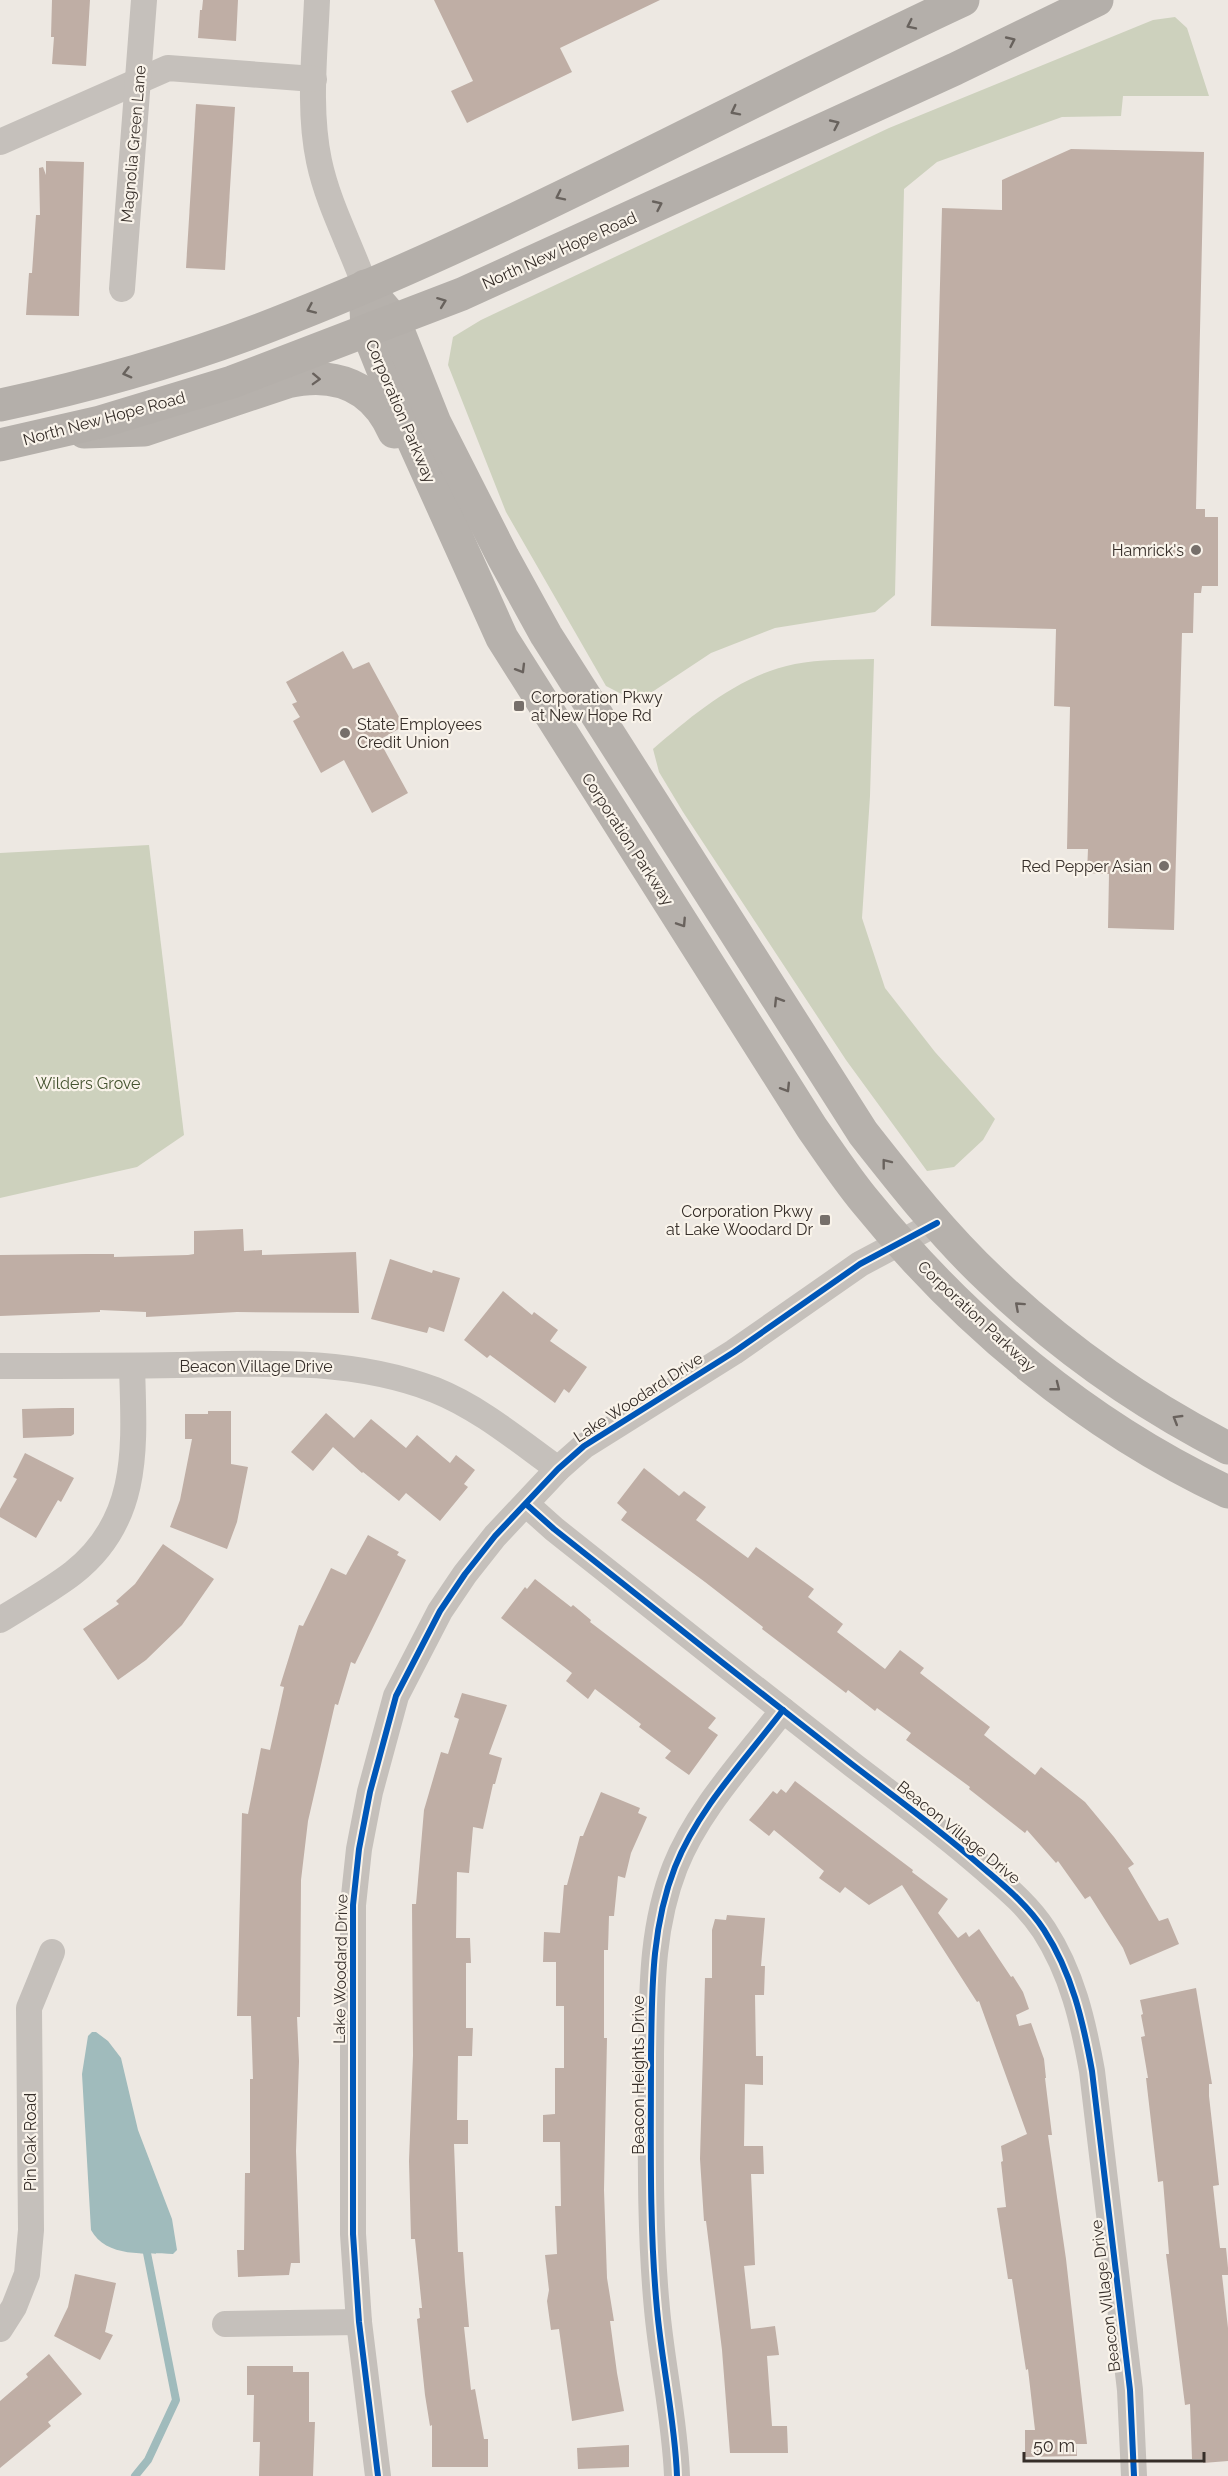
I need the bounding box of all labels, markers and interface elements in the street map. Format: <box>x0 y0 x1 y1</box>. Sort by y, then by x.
one-way arrow <box>906 18 917 30</box>
one-way arrow <box>1005 36 1016 48</box>
street label: Magnolia Green Lane <box>117 65 150 223</box>
one-way arrow <box>731 104 742 115</box>
one-way arrow <box>828 119 839 131</box>
one-way arrow <box>556 189 567 201</box>
one-way arrow <box>651 201 662 213</box>
street label: North New Hope Road <box>479 208 639 293</box>
one-way arrow <box>435 297 446 309</box>
one-way arrow <box>306 302 317 314</box>
street label: Corporation Parkway <box>362 337 440 486</box>
one-way arrow <box>122 365 132 378</box>
one-way arrow <box>311 372 320 385</box>
street label: North New Hope Road <box>21 388 187 449</box>
place label: Hamrick's <box>1112 541 1184 560</box>
marker: Hamrick's <box>1189 543 1203 557</box>
one-way arrow <box>514 663 525 674</box>
place label: Corporation Pkwy at New Hope Rd <box>531 688 663 725</box>
marker: Corporation Pkwy at New Hope Rd <box>512 699 526 713</box>
place label: State Employees Credit Union <box>357 715 482 752</box>
marker: State Employees Credit Union <box>338 726 352 740</box>
street label: Corporation Parkway <box>578 769 678 909</box>
place label: Red Pepper Asian <box>1021 857 1152 876</box>
marker: Red Pepper Asian <box>1157 859 1171 873</box>
one-way arrow <box>674 917 686 927</box>
one-way arrow <box>773 997 785 1007</box>
park label: Wilders Grove <box>35 1074 141 1093</box>
one-way arrow <box>778 1082 790 1092</box>
one-way arrow <box>883 1159 894 1170</box>
place label: Corporation Pkwy at Lake Woodard Dr <box>666 1202 813 1239</box>
marker: Corporation Pkwy at Lake Woodard Dr <box>818 1213 832 1227</box>
street label: Corporation Parkway <box>914 1257 1040 1376</box>
one-way arrow <box>1015 1302 1026 1313</box>
street label: Lake Woodard Drive <box>570 1349 706 1446</box>
street label: Beacon Village Drive <box>179 1357 333 1376</box>
one-way arrow <box>1049 1379 1060 1390</box>
one-way arrow <box>1173 1415 1183 1427</box>
street label: Beacon Village Drive <box>893 1777 1024 1888</box>
street label: Lake Woodard Drive <box>330 1894 351 2044</box>
street label: Beacon Heights Drive <box>629 1995 648 2155</box>
street label: Pin Oak Road <box>21 2093 40 2191</box>
street label: Beacon Village Drive <box>1087 2219 1124 2373</box>
scale bar <box>1024 2425 1204 2463</box>
text: 50 m <box>1033 2435 1075 2456</box>

